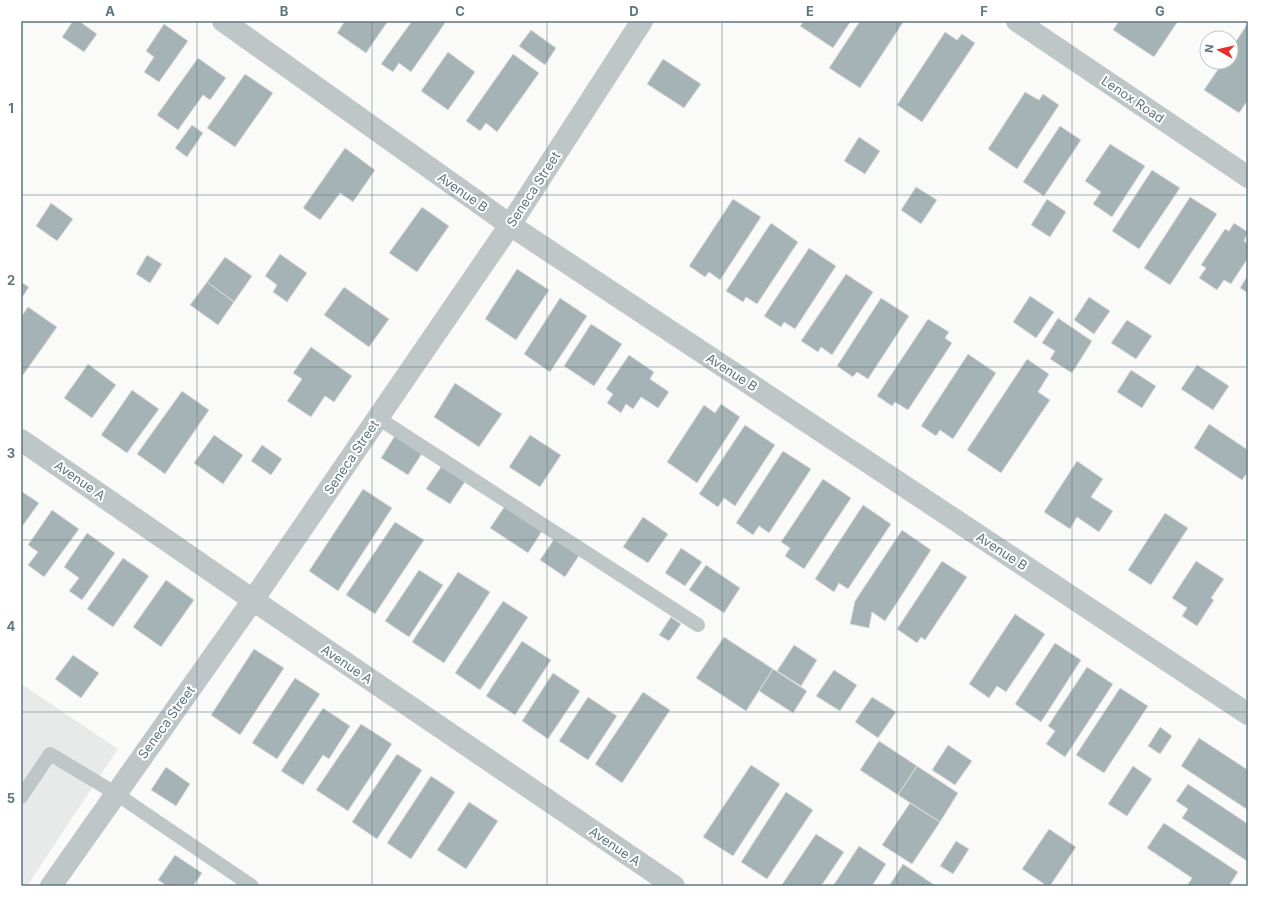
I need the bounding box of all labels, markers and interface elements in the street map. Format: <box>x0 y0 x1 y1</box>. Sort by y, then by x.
text: A <box>105 3 115 19</box>
text: B <box>280 3 289 19</box>
text: C <box>455 3 465 19</box>
text: D <box>629 3 639 19</box>
text: E <box>806 3 814 19</box>
text: F <box>980 3 988 19</box>
text: G <box>1155 3 1165 19</box>
north arrow <box>1199 30 1239 70</box>
text: N <box>1202 43 1217 54</box>
street label: Lenox Road <box>1099 72 1167 126</box>
text: 1 <box>8 100 14 116</box>
street label: Seneca Street <box>503 148 563 230</box>
street label: Avenue B <box>435 169 491 215</box>
text: 2 <box>7 272 15 288</box>
street label: Avenue B <box>703 350 761 394</box>
street label: Seneca Street <box>320 417 382 497</box>
text: 3 <box>7 445 15 461</box>
street label: Avenue A <box>52 457 108 503</box>
street label: Avenue B <box>973 529 1031 573</box>
text: 4 <box>7 618 16 634</box>
street label: Avenue A <box>318 641 376 687</box>
street label: Seneca Street <box>134 682 198 762</box>
text: 5 <box>7 790 15 806</box>
street label: Avenue A <box>586 823 644 869</box>

